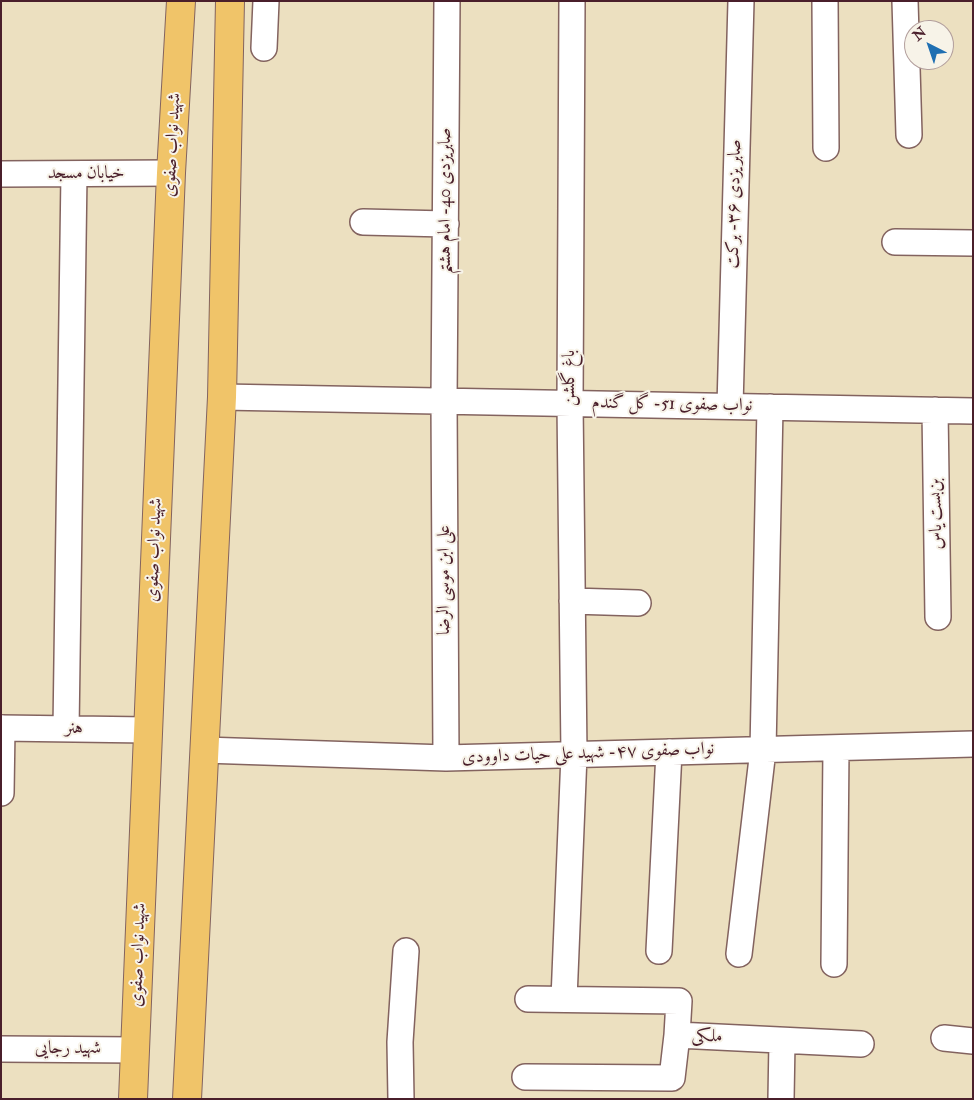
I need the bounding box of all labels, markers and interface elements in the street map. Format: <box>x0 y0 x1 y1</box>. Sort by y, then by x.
north arrow <box>904 20 954 70</box>
text: N <box>909 24 930 45</box>
street label: شهید نواب صفوی <box>159 92 187 198</box>
street label: صابریزدی 40- امام هشتم <box>435 128 457 274</box>
street label: صابر یزدی ۳۶- برکت <box>723 139 747 269</box>
street label: خیابان مسجد <box>47 163 125 185</box>
street label: باغ گلشن <box>559 350 581 406</box>
street label: نواب صفوی 51- گل گندم <box>591 393 753 417</box>
street label: بن‌بست یاس <box>926 478 948 550</box>
street label: شهید نواب صفوی <box>142 497 168 603</box>
street label: علی ابن موسی الرضا <box>434 525 456 635</box>
street label: هنر <box>65 718 83 740</box>
street label: نواب صفوی ۴۷- شهید علی حیات داوودی <box>461 739 715 769</box>
street label: شهید نواب صفوی <box>126 902 152 1008</box>
street label: ملکی <box>691 1025 723 1049</box>
street label: شهید رجایی <box>35 1038 101 1060</box>

